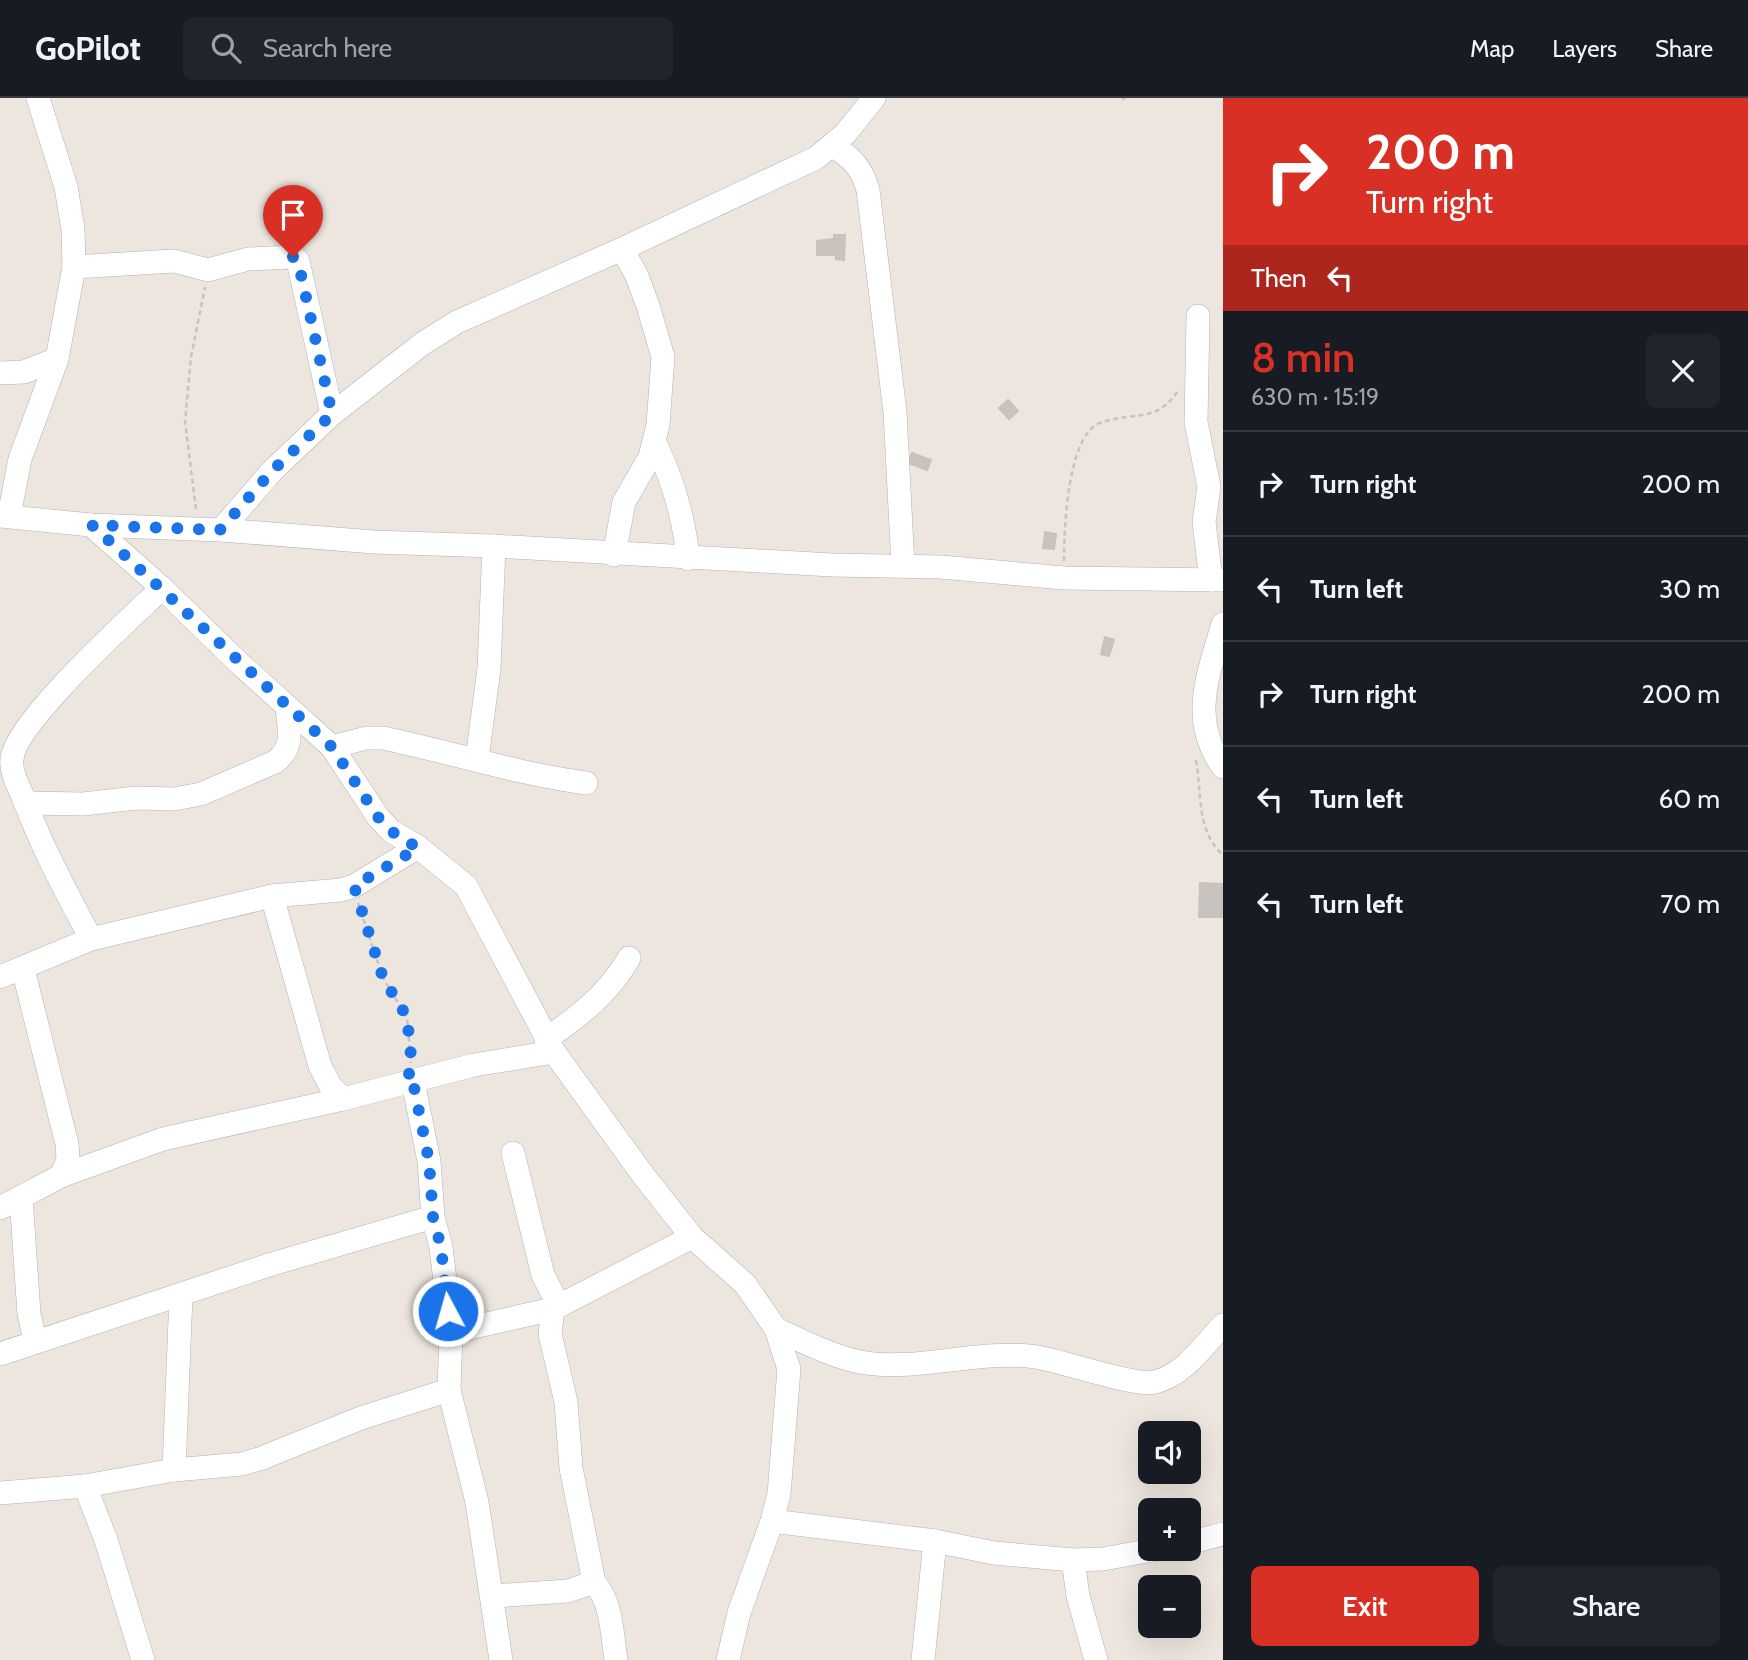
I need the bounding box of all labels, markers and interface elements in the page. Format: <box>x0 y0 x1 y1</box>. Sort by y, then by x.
search box <box>183 17 673 80</box>
text: GoPilot <box>35 28 141 68</box>
icon: search <box>207 29 245 67</box>
text: Search here <box>263 32 392 64</box>
text: Map <box>1470 34 1514 63</box>
text: Layers <box>1552 34 1617 63</box>
text: Share <box>1655 34 1713 63</box>
text: 200 m <box>1366 122 1515 181</box>
icon: right <box>1251 126 1342 217</box>
text: Turn right <box>1366 182 1493 221</box>
pin <box>263 185 323 257</box>
icon: arrive <box>274 196 312 234</box>
icon: left <box>1321 259 1359 297</box>
text: Then <box>1251 262 1307 294</box>
text: 8 min <box>1251 331 1355 383</box>
button: close <box>1646 334 1720 408</box>
text: 630 m · 15:19 <box>1251 383 1379 411</box>
icon: right <box>1251 465 1289 503</box>
text: Turn right <box>1310 468 1416 500</box>
text: 200 m <box>1641 468 1720 500</box>
icon: left <box>1251 570 1289 608</box>
text: Turn left <box>1310 573 1403 605</box>
text: 30 m <box>1659 573 1720 605</box>
icon: right <box>1251 675 1289 713</box>
text: Turn right <box>1310 678 1416 710</box>
text: 200 m <box>1641 678 1720 710</box>
icon: left <box>1251 780 1289 818</box>
text: Turn left <box>1310 783 1403 815</box>
text: 60 m <box>1658 783 1720 815</box>
icon: left <box>1251 885 1289 923</box>
text: Turn left <box>1310 888 1403 920</box>
text: 70 m <box>1660 888 1720 920</box>
position arrow <box>411 1274 485 1348</box>
map controls <box>1138 1421 1201 1638</box>
button: sound <box>1138 1421 1201 1484</box>
button: + <box>1138 1498 1201 1561</box>
button: Exit <box>1251 1566 1479 1646</box>
button: Share <box>1493 1566 1720 1646</box>
button: − <box>1138 1575 1201 1638</box>

